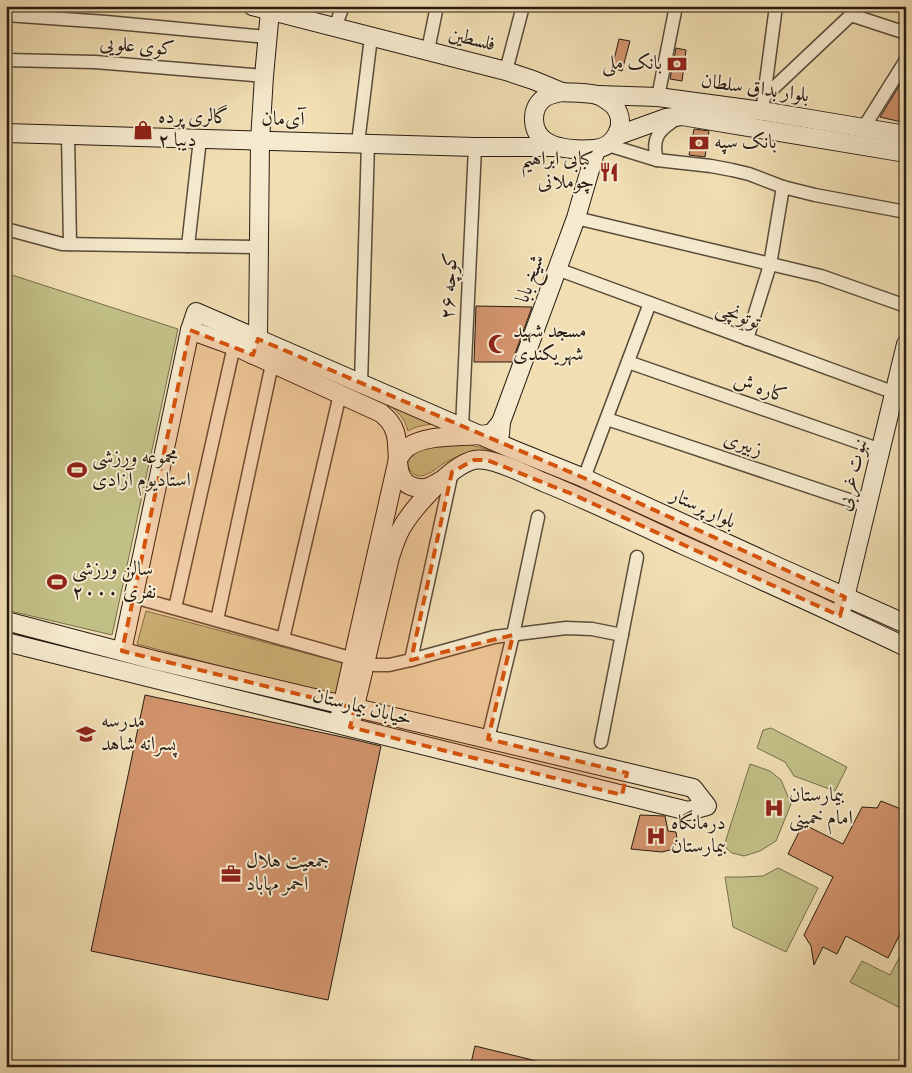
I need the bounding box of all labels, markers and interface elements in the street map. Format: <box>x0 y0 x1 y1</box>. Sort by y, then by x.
street label: فلسطین <box>446 21 498 59</box>
street label: کوی علویی <box>98 30 176 64</box>
place label: بانک ملی <box>602 50 662 78</box>
bank icon: بانک ملی <box>666 53 688 75</box>
street label: بلوار بداق سلطان <box>699 68 811 110</box>
place label: گالری پرده دیبا ۲ <box>158 104 229 155</box>
street label: آی‌مان <box>261 106 308 134</box>
shop icon: گالری پرده دیبا ۲ <box>132 119 154 141</box>
place label: بانک سپه <box>714 129 777 157</box>
bank icon: بانک سپه <box>688 132 710 154</box>
place label: کبابی ابراهیم چوملانی <box>521 146 594 197</box>
restaurant icon: کبابی ابراهیم چوملانی <box>598 161 620 183</box>
street label: شیخ بابا <box>509 251 555 308</box>
street label: کوچه ۲۶ <box>434 252 466 320</box>
street label: توتونچی <box>712 295 765 337</box>
place label: مسجد شهید شهریکندی <box>513 318 587 369</box>
mosque icon: مسجد شهید شهریکندی <box>487 333 509 355</box>
street label: کاره ش <box>730 367 790 411</box>
street label: زبیری <box>720 425 766 465</box>
street label: نبوت غربی <box>831 436 875 514</box>
place label: مجموعه ورزشی استادیوم آزادی <box>92 444 191 497</box>
sports icon: مجموعه ورزشی استادیوم آزادی <box>66 459 88 481</box>
street label: بلوار پرستار <box>664 481 741 536</box>
place label: سالن ورزشی ۲۰۰۰ نفری <box>72 556 157 607</box>
sports icon: سالن ورزشی ۲۰۰۰ نفری <box>46 571 68 593</box>
street label: خیابان بیمارستان <box>309 682 415 734</box>
place label: مدرسه پسرانه شاهد <box>101 708 178 759</box>
school or university icon: مدرسه پسرانه شاهد <box>75 723 97 745</box>
place label: بیمارستان امام خمینی <box>789 782 853 835</box>
hospital icon: بیمارستان امام خمینی <box>763 797 785 819</box>
place label: درمانگاه بیمارستان <box>671 809 727 861</box>
hospital icon: درمانگاه بیمارستان <box>645 825 667 847</box>
place label: جمعیت هلال احمر مهاباد <box>246 848 329 899</box>
office icon: جمعیت هلال احمر مهاباد <box>220 863 242 885</box>

